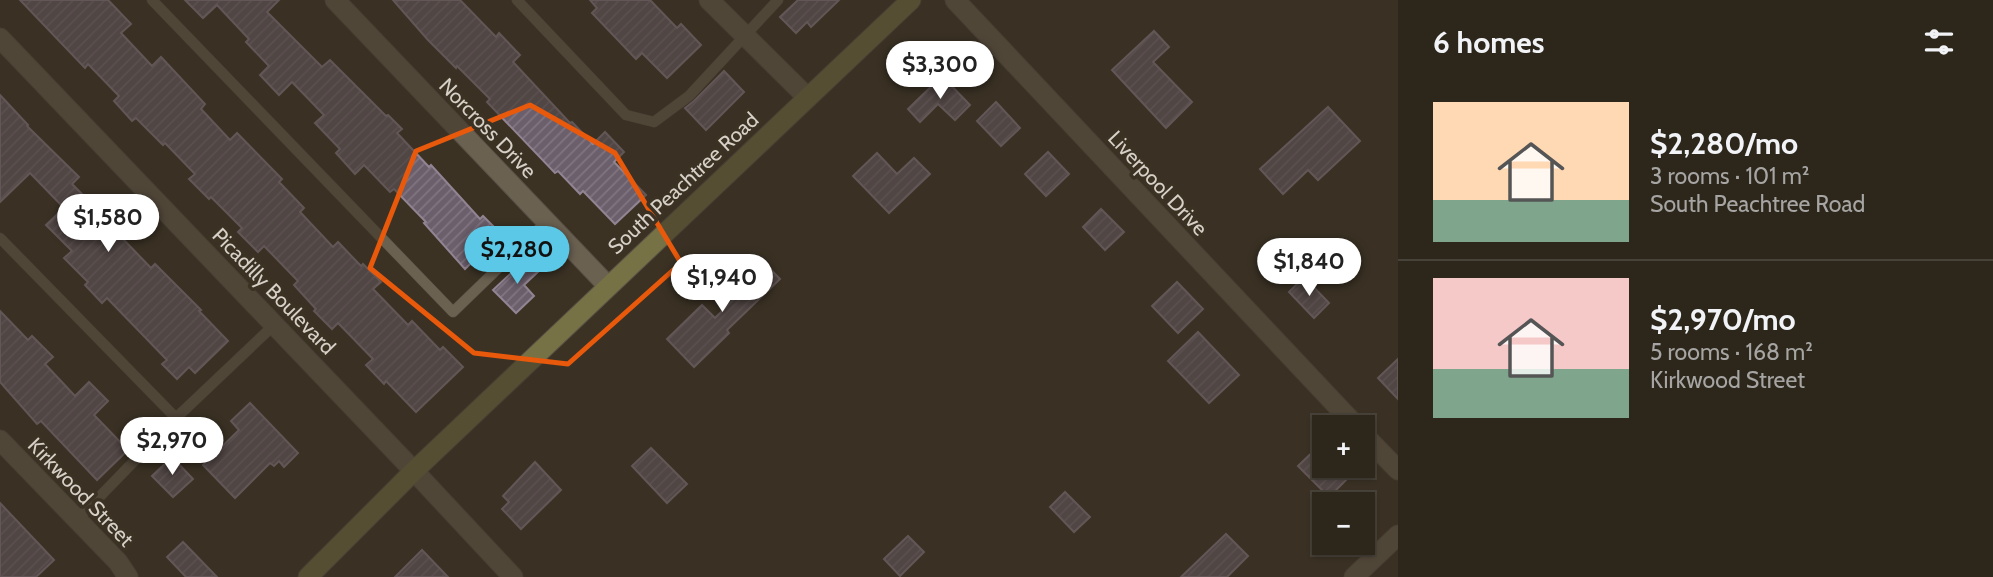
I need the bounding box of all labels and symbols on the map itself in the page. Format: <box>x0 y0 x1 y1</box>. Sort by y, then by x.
pin: $3,300 <box>883 42 997 101</box>
street label: Norcross Drive <box>434 73 542 183</box>
street label: South Peachtree Road <box>603 107 763 259</box>
street label: Liverpool Drive <box>1103 125 1213 241</box>
pin: $1,580 <box>51 194 165 254</box>
street label: Picadilly Boulevard <box>207 223 341 359</box>
pin: $2,280 <box>460 226 574 286</box>
pin: $1,840 <box>1252 238 1366 298</box>
pin: $1,940 <box>665 254 779 314</box>
pin: $2,970 <box>115 418 229 477</box>
street label: Kirkwood Street <box>23 432 139 552</box>

